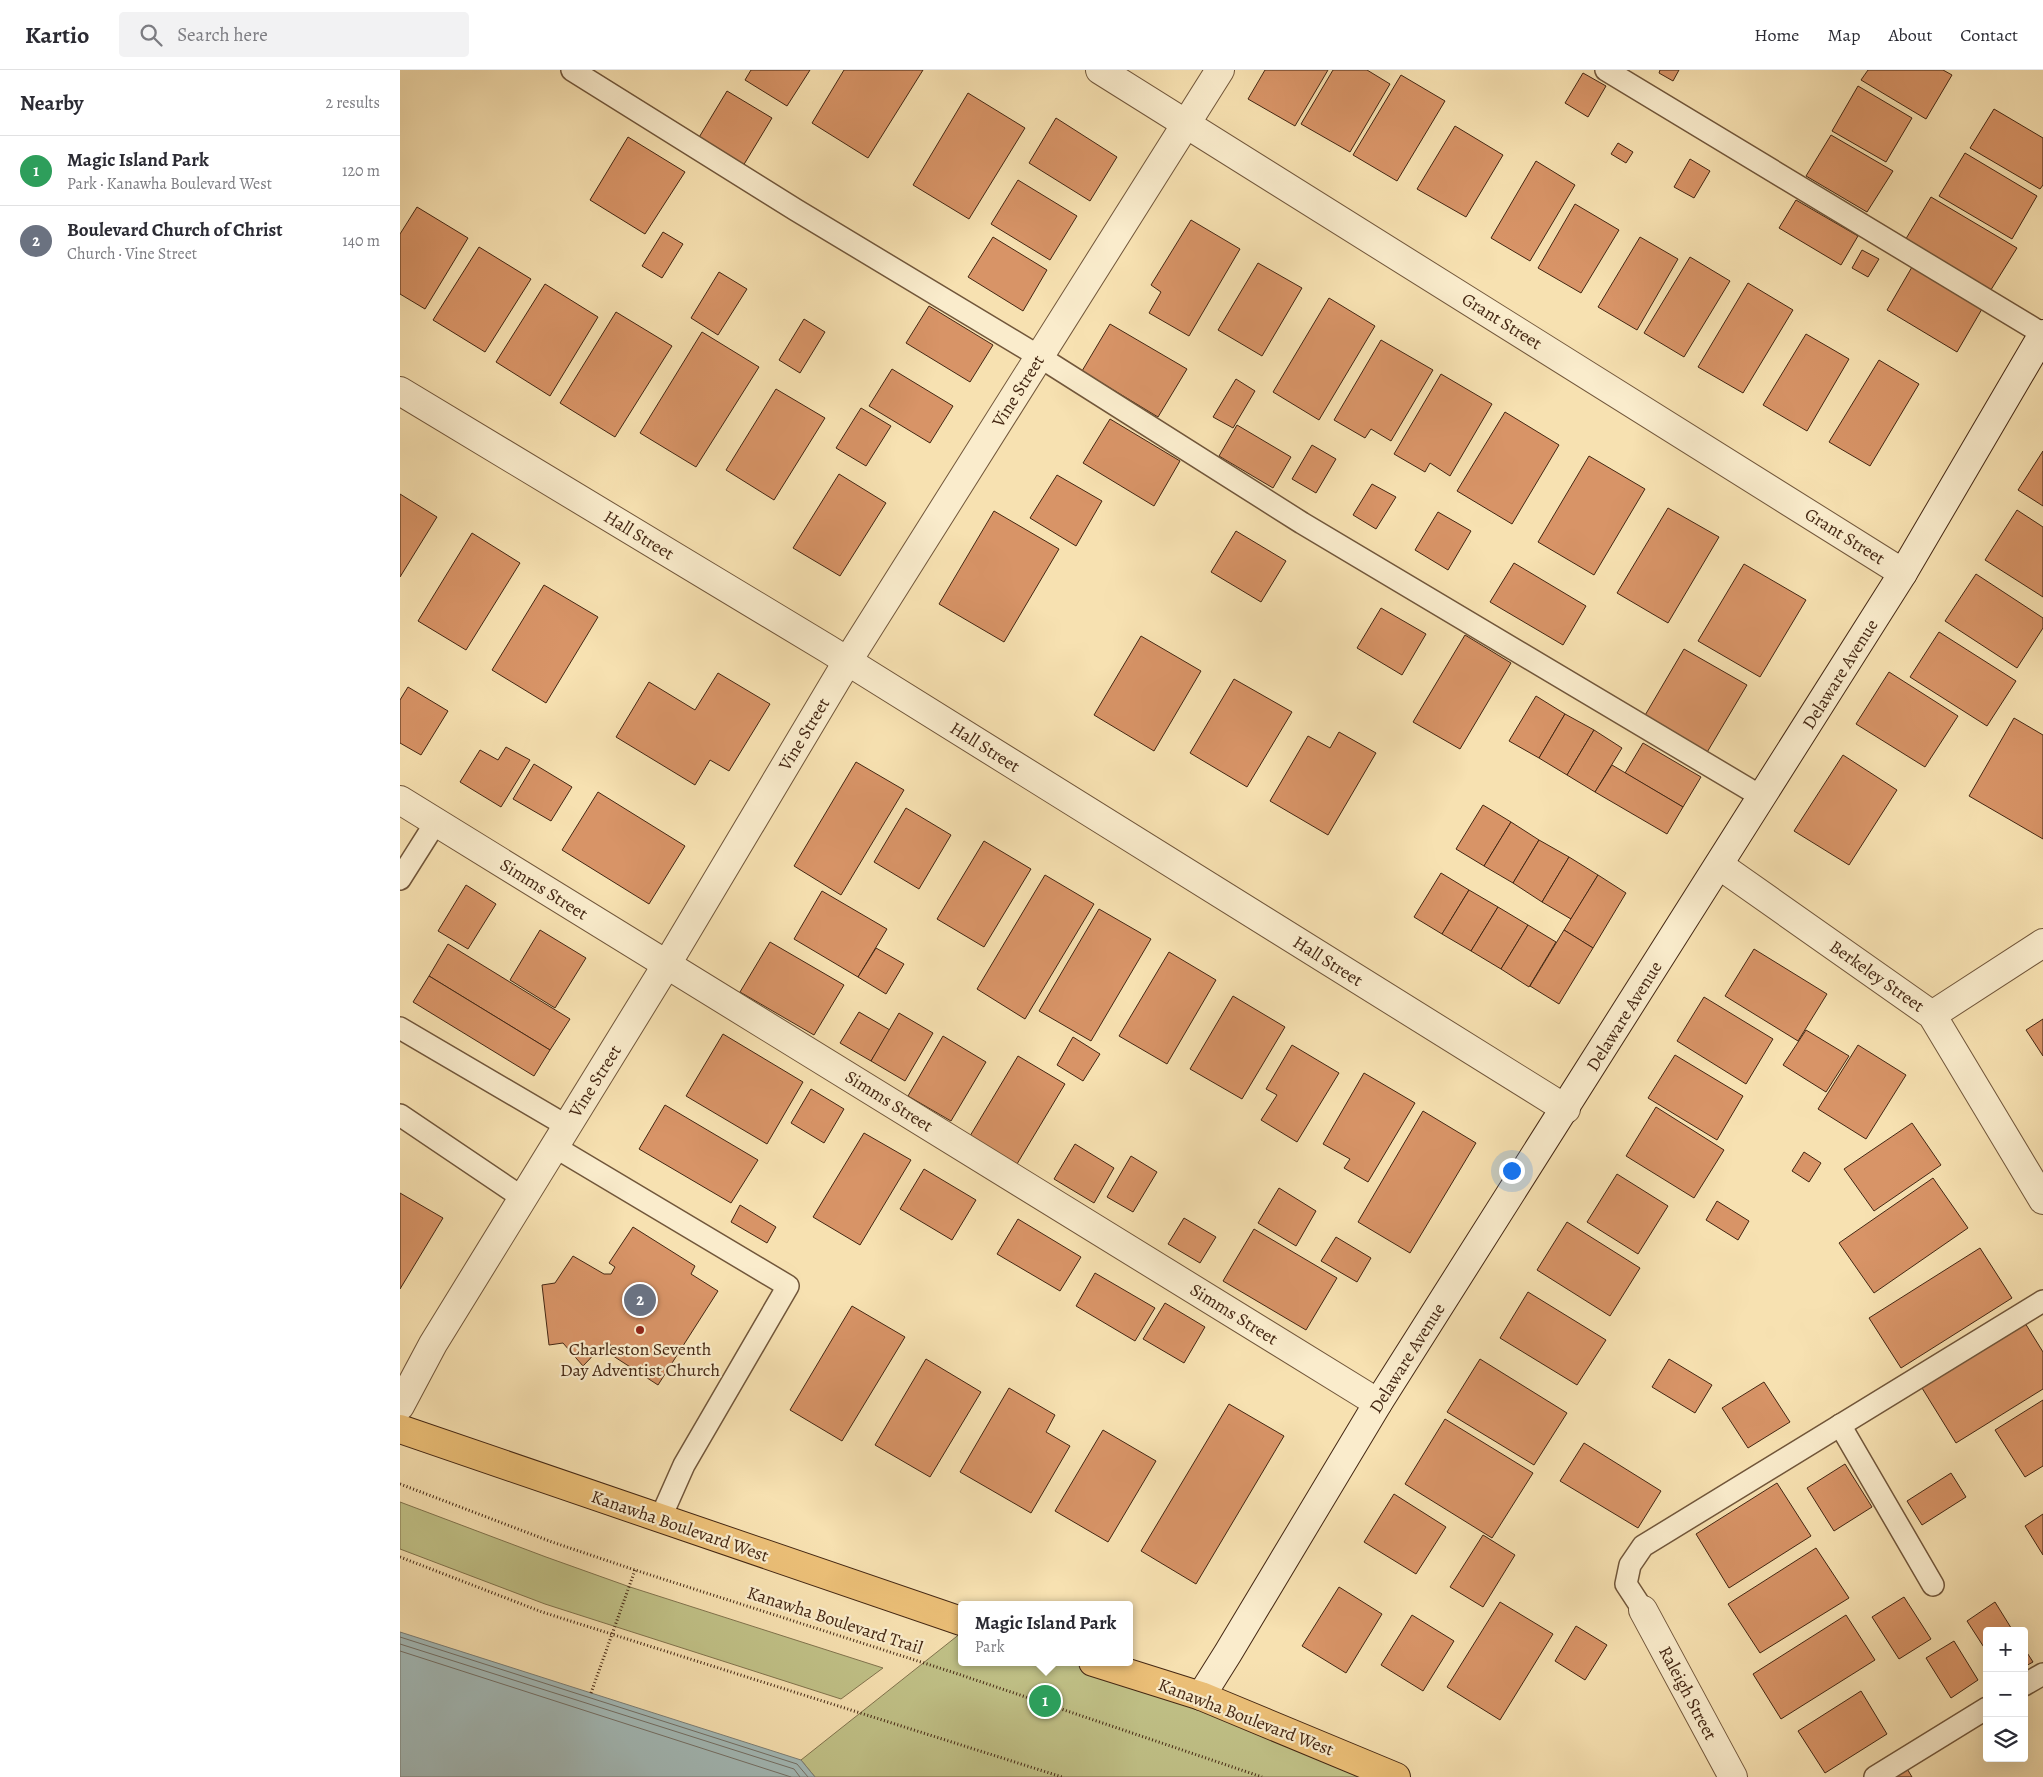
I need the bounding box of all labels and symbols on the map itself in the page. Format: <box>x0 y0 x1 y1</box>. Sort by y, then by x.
street label: Grant Street <box>1457 287 1547 355</box>
street label: Vine Street <box>986 350 1050 433</box>
street label: Grant Street <box>1800 502 1890 570</box>
street label: Hall Street <box>599 505 679 565</box>
street label: Delaware Avenue <box>1796 614 1884 734</box>
street label: Vine Street <box>772 693 835 776</box>
street label: Hall Street <box>945 716 1025 778</box>
street label: Simms Street <box>495 852 593 926</box>
street label: Hall Street <box>1288 930 1368 992</box>
street label: Berkeley Street <box>1825 934 1929 1018</box>
street label: Delaware Avenue <box>1580 956 1668 1076</box>
street label: Vine Street <box>563 1040 627 1123</box>
street label: Simms Street <box>840 1064 938 1138</box>
your location <box>1499 1158 1525 1184</box>
street label: Simms Street <box>1185 1277 1283 1351</box>
pin: 2 <box>624 1281 656 1319</box>
street label: Delaware Avenue <box>1363 1298 1451 1418</box>
marker: Charleston Seventh Day Adventist Church <box>634 1324 646 1336</box>
place label: Charleston Seventh Day Adventist Church <box>560 1337 720 1382</box>
street label: Kanawha Boulevard West <box>588 1484 772 1568</box>
street label: Kanawha Boulevard Trail <box>744 1580 926 1660</box>
street label: Raleigh Street <box>1653 1642 1723 1744</box>
street label: Kanawha Boulevard West <box>1155 1672 1337 1762</box>
pin: 1 <box>1029 1682 1061 1720</box>

